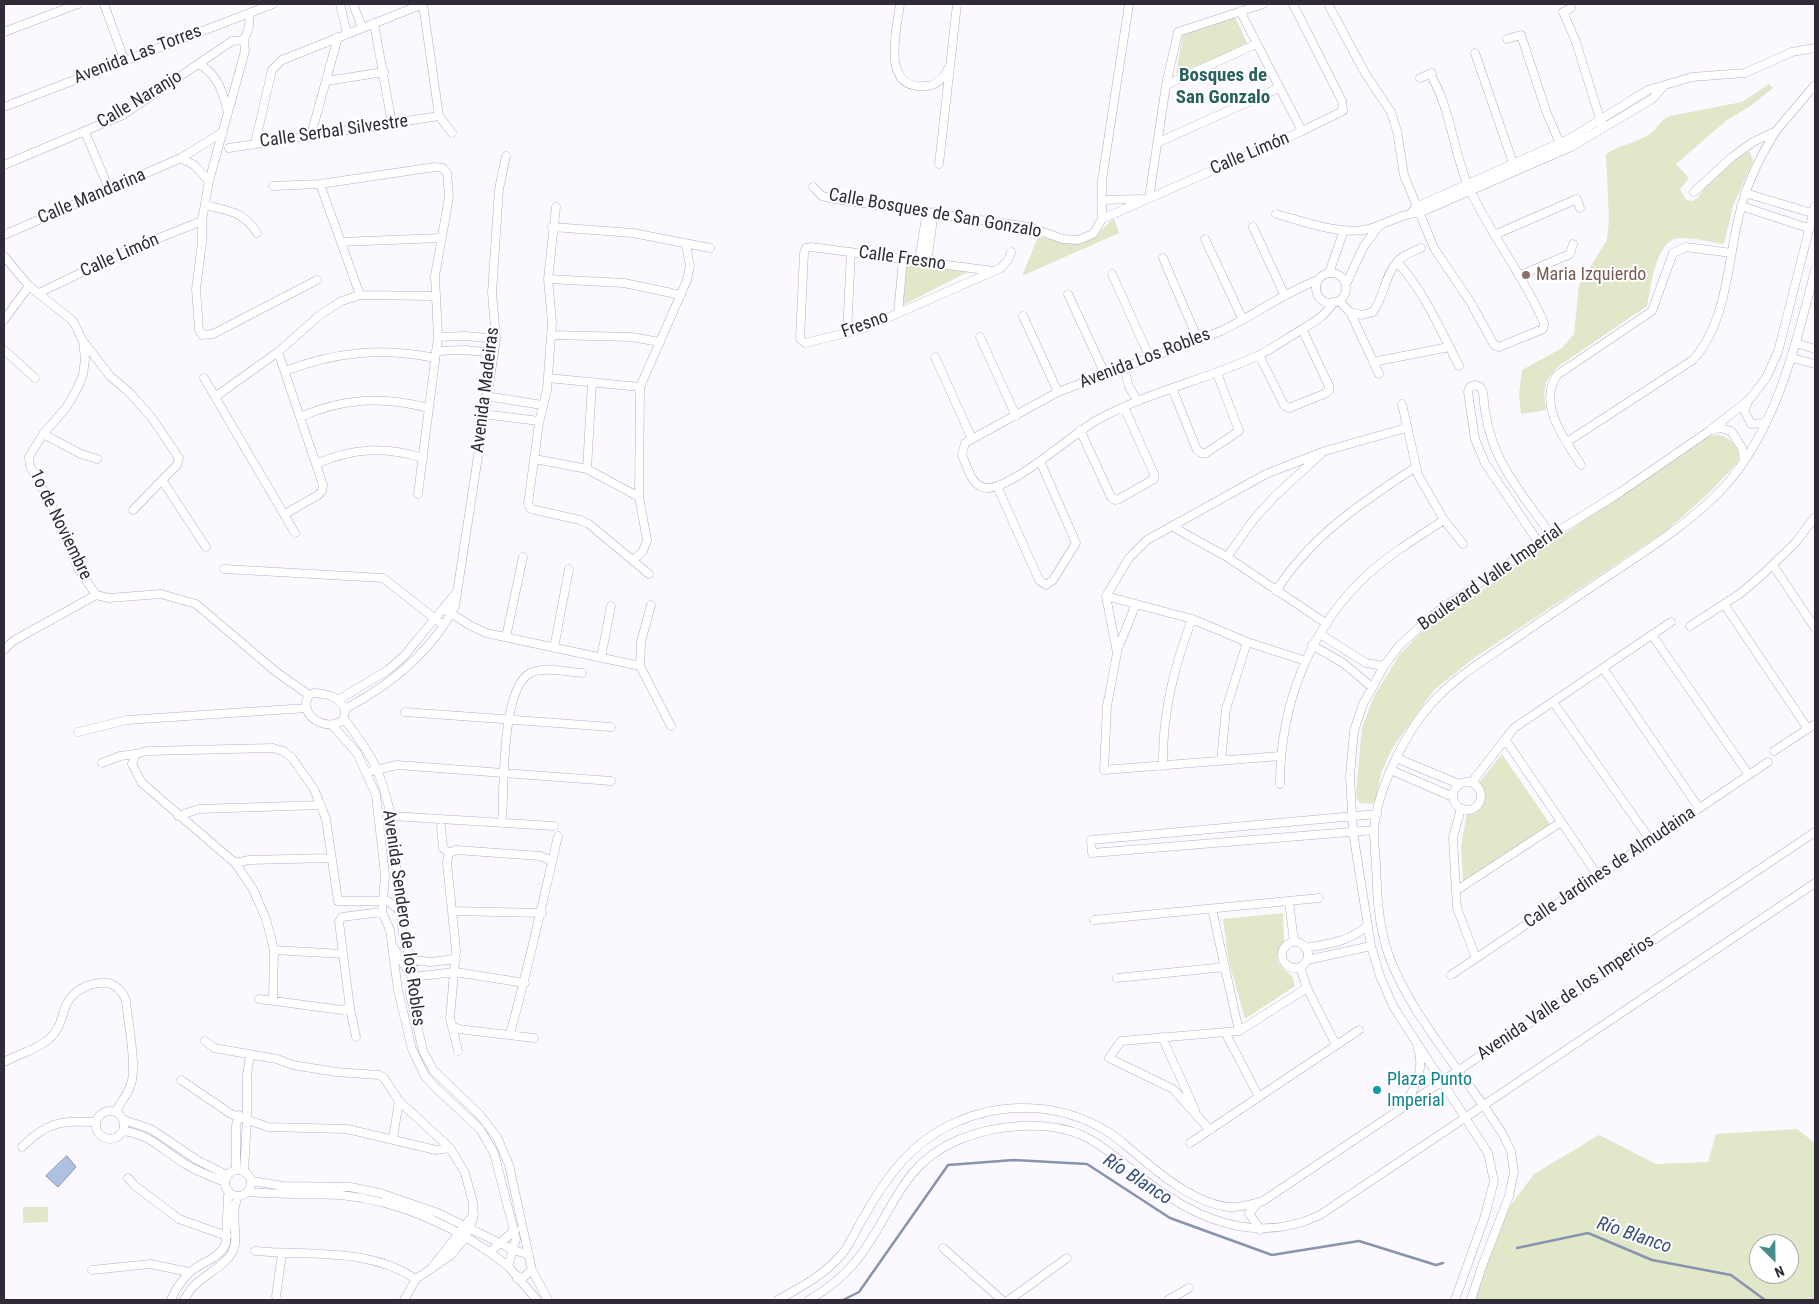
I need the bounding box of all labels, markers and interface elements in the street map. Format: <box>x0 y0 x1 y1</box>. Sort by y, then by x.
street label: Avenida Las Torres <box>71 21 205 89</box>
district label: Bosques de San Gonzalo <box>1176 65 1270 109</box>
street label: Calle Naranjo <box>94 66 186 134</box>
street label: Calle Serbal Silvestre <box>258 111 410 153</box>
street label: Calle Limón <box>1207 128 1293 180</box>
street label: Calle Mandarina <box>35 165 149 229</box>
street label: Calle Bosques de San Gonzalo <box>827 185 1043 243</box>
street label: Calle Limón <box>77 229 163 283</box>
street label: Calle Fresno <box>857 242 947 276</box>
place label: Maria Izquierdo <box>1536 264 1646 286</box>
marker: Maria Izquierdo <box>1520 269 1532 281</box>
street label: Fresno <box>839 307 891 343</box>
street label: Avenida Los Robles <box>1076 324 1214 394</box>
street label: Avenida Madeiras <box>468 326 504 454</box>
street label: 1o de Noviembre <box>24 466 96 584</box>
street label: Boulevard Valle Imperial <box>1415 520 1567 636</box>
street label: Calle Jardines de Almudaina <box>1520 803 1700 933</box>
street label: Avenida Sendero de los Robles <box>377 809 429 1027</box>
street label: Avenida Valle de los Imperios <box>1473 931 1659 1065</box>
place label: Plaza Punto Imperial <box>1387 1069 1472 1112</box>
marker: Plaza Punto Imperial <box>1371 1084 1383 1096</box>
water label: Río Blanco <box>1098 1149 1176 1211</box>
water label: Río Blanco <box>1594 1213 1674 1259</box>
north arrow <box>1749 1234 1799 1284</box>
text: N <box>1772 1263 1787 1281</box>

